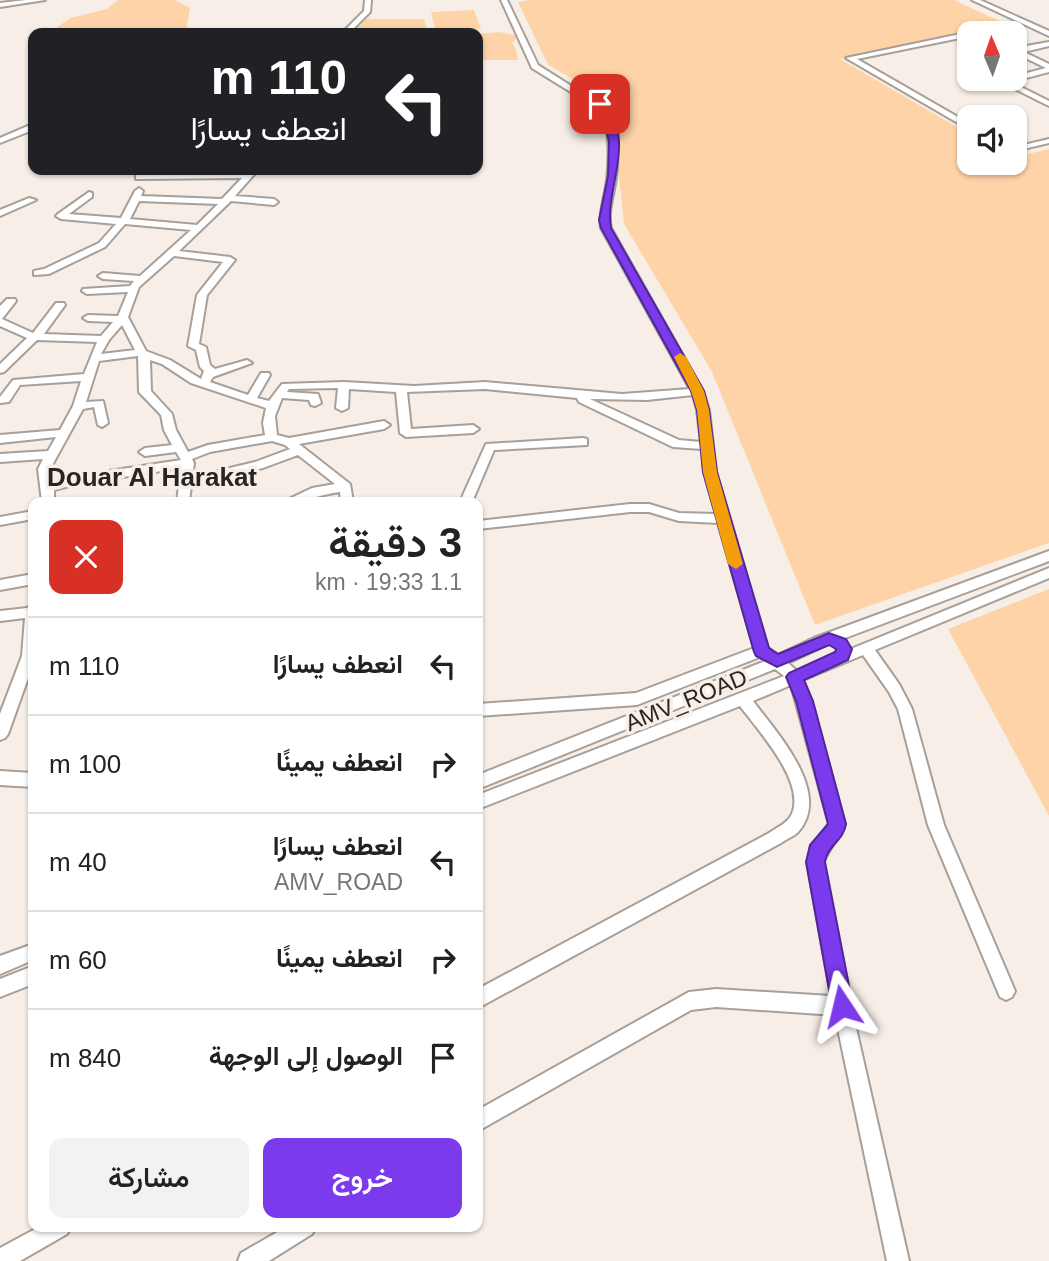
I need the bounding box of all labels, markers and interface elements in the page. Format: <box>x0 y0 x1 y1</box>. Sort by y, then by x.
north arrow <box>957 21 1027 91</box>
map controls <box>957 21 1027 175</box>
text: 110 m <box>211 50 347 104</box>
icon: left <box>371 56 462 147</box>
pin <box>570 74 630 134</box>
icon: arrive <box>581 85 619 123</box>
button: sound <box>957 105 1027 175</box>
text: انعطف يسارًا <box>190 111 347 147</box>
district label: Douar Al Harakat <box>47 462 257 492</box>
text: 3 دقيقة <box>328 519 462 566</box>
button: close <box>49 520 123 594</box>
text: 1.1 km · 19:33 <box>315 569 462 595</box>
icon: left <box>424 647 462 685</box>
text: انعطف يسارًا <box>273 649 403 679</box>
text: 110 m <box>49 651 119 681</box>
street label: AMV_ROAD <box>621 664 751 736</box>
icon: right <box>424 745 462 783</box>
text: انعطف يمينًا <box>276 747 403 777</box>
text: 100 m <box>49 749 121 779</box>
text: انعطف يسارًا <box>273 831 403 861</box>
icon: left <box>424 843 462 881</box>
text: 40 m <box>49 847 107 877</box>
text: AMV_ROAD <box>274 869 403 895</box>
icon: right <box>424 941 462 979</box>
text: انعطف يمينًا <box>276 943 403 973</box>
text: 60 m <box>49 945 107 975</box>
position arrow <box>805 969 879 1043</box>
icon: arrive <box>424 1039 462 1077</box>
text: الوصول إلى الوجهة <box>209 1041 403 1071</box>
text: 840 m <box>49 1043 121 1073</box>
button: مشاركة <box>49 1138 249 1218</box>
button: خروج <box>263 1138 462 1218</box>

